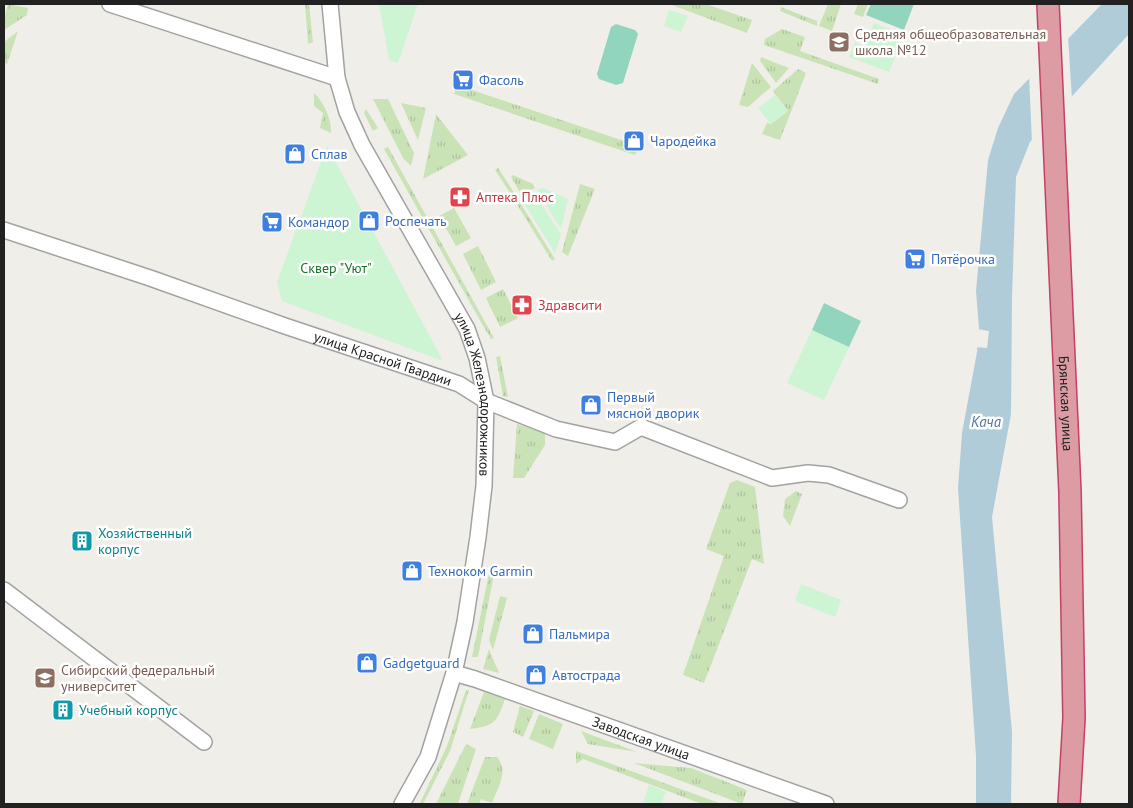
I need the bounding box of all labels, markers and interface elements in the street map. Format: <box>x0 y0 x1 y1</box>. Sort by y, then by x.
place label: Средняя общеобразовательная школа №12 <box>855 25 1046 59</box>
school or university icon: Средняя общеобразовательная школа №12 <box>827 30 851 54</box>
supermarket icon: Фасоль <box>451 68 475 92</box>
place label: Фасоль <box>479 71 524 89</box>
shop icon: Чародейка <box>622 129 646 153</box>
place label: Чародейка <box>650 132 716 150</box>
shop icon: Сплав <box>283 142 307 166</box>
place label: Сплав <box>311 145 347 163</box>
pharmacy icon: Аптека Плюс <box>448 185 472 209</box>
place label: Аптека Плюс <box>476 188 554 206</box>
shop icon: Роспечать <box>357 209 381 233</box>
supermarket icon: Командор <box>260 210 284 234</box>
place label: Роспечать <box>385 212 447 230</box>
place label: Командор <box>288 213 349 231</box>
supermarket icon: Пятёрочка <box>903 247 927 271</box>
place label: Пятёрочка <box>931 250 995 268</box>
park label: Сквер "Уют" <box>300 259 372 277</box>
pharmacy icon: Здравсити <box>510 293 534 317</box>
place label: Здравсити <box>538 296 602 314</box>
street label: улица Железнодорожников <box>450 309 495 477</box>
street label: улица Красной Гвардии <box>311 327 454 390</box>
street label: Брянская улица <box>1055 355 1077 452</box>
place label: Первый мясной дворик <box>607 388 700 422</box>
shop icon: Первый мясной дворик <box>579 393 603 417</box>
water label: Кача <box>971 412 1002 431</box>
place label: Хозяйственный корпус <box>98 524 192 558</box>
building icon: Хозяйственный корпус <box>70 529 94 553</box>
shop icon: Техноком Garmin <box>400 559 424 583</box>
place label: Техноком Garmin <box>428 562 533 580</box>
shop icon: Пальмира <box>521 622 545 646</box>
place label: Пальмира <box>549 625 610 643</box>
shop icon: Gadgetguard <box>355 651 379 675</box>
place label: Gadgetguard <box>383 654 460 672</box>
place label: Сибирский федеральный университет <box>61 661 215 695</box>
shop icon: Автострада <box>524 663 548 687</box>
school or university icon: Сибирский федеральный университет <box>33 666 57 690</box>
place label: Автострада <box>552 666 621 684</box>
building icon: Учебный корпус <box>51 698 75 722</box>
place label: Учебный корпус <box>79 701 178 719</box>
street label: Заводская улица <box>590 712 692 764</box>

